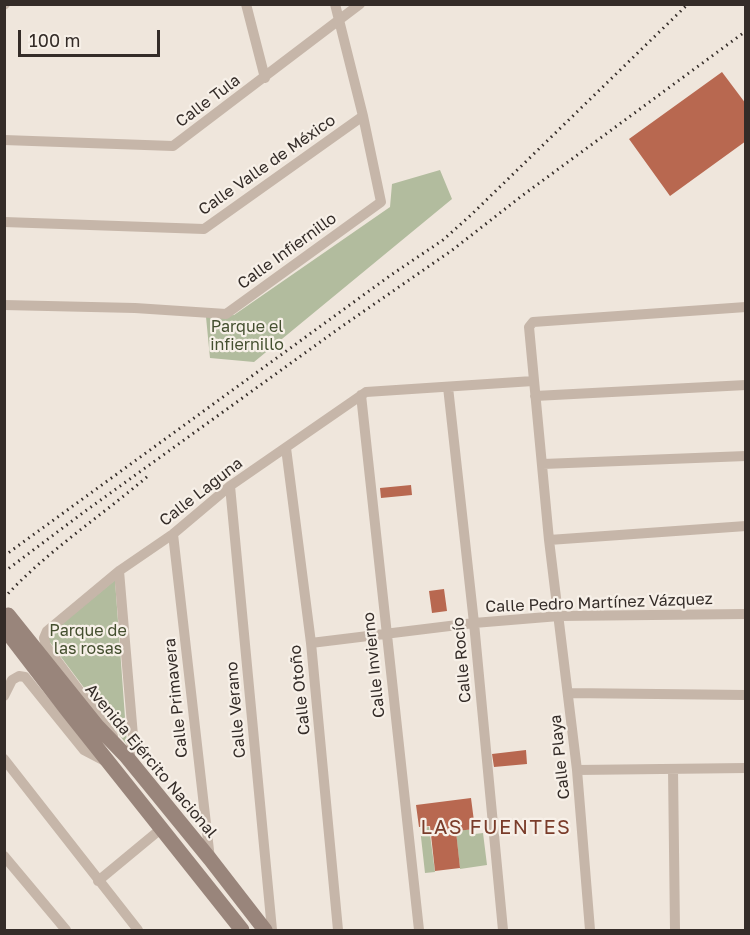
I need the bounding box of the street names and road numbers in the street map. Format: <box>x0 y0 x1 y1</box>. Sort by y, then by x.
street label: Calle Tula <box>172 71 244 131</box>
street label: Calle Valle de México <box>195 110 339 220</box>
street label: Calle Infiernillo <box>234 209 340 293</box>
street label: Calle Laguna <box>156 454 246 530</box>
street label: Calle Pedro Martínez Vázquez <box>485 589 713 617</box>
street label: Calle Invierno <box>359 611 389 719</box>
street label: Calle Rocío <box>449 616 475 704</box>
street label: Calle Primavera <box>160 637 192 759</box>
street label: Calle Otoño <box>286 644 314 736</box>
street label: Calle Verano <box>222 661 250 759</box>
street label: Avenida Ejército Nacional <box>81 680 221 842</box>
street label: Calle Playa <box>546 714 574 800</box>

